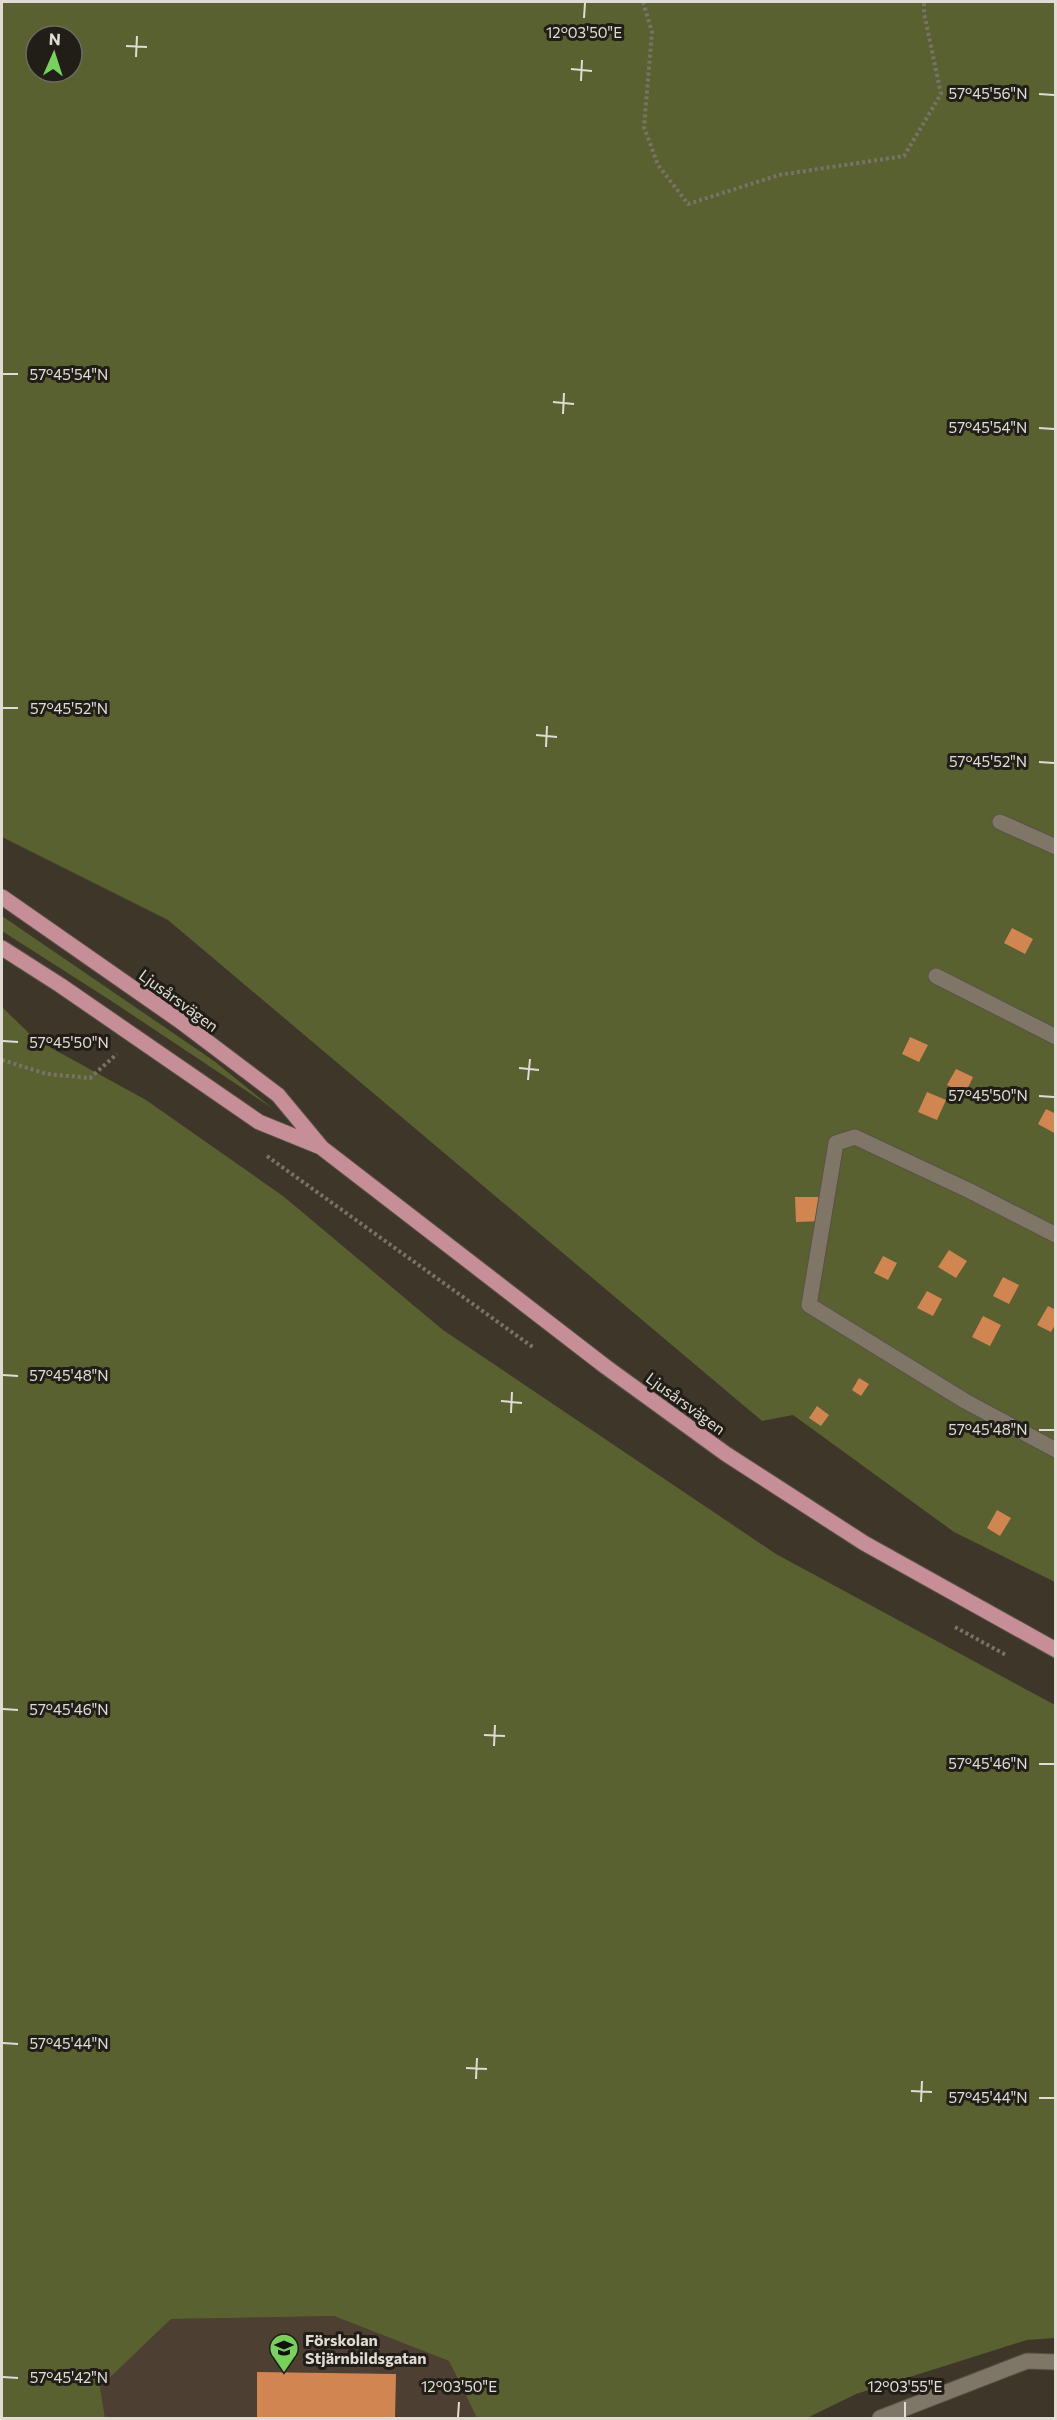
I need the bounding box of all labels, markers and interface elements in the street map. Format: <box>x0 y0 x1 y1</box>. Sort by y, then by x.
text: 12°03'50"E <box>546 23 622 41</box>
north arrow <box>24 24 84 84</box>
text: N <box>48 29 61 48</box>
text: 57°45'56"N <box>949 84 1027 102</box>
text: 57°45'54"N <box>30 365 108 383</box>
text: 57°45'54"N <box>949 418 1027 436</box>
text: 57°45'52"N <box>30 699 108 717</box>
text: 57°45'52"N <box>949 752 1027 770</box>
street label: Ljusårsvägen <box>136 965 222 1035</box>
text: 57°45'50"N <box>29 1033 109 1051</box>
text: 57°45'50"N <box>948 1086 1028 1104</box>
text: 57°45'48"N <box>29 1366 109 1384</box>
street label: Ljusårsvägen <box>643 1368 729 1438</box>
text: 57°45'48"N <box>948 1420 1028 1438</box>
text: 57°45'46"N <box>29 1700 109 1718</box>
text: 57°45'46"N <box>948 1754 1028 1772</box>
text: 57°45'44"N <box>29 2034 109 2052</box>
text: 57°45'44"N <box>948 2088 1028 2106</box>
place label: Förskolan Stjärnbildsgatan <box>305 2330 427 2367</box>
school or university icon: Förskolan Stjärnbildsgatan <box>268 2332 300 2374</box>
text: 57°45'42"N <box>30 2368 108 2386</box>
text: 12°03'50"E <box>421 2377 497 2395</box>
text: 12°03'55"E <box>868 2377 943 2395</box>

